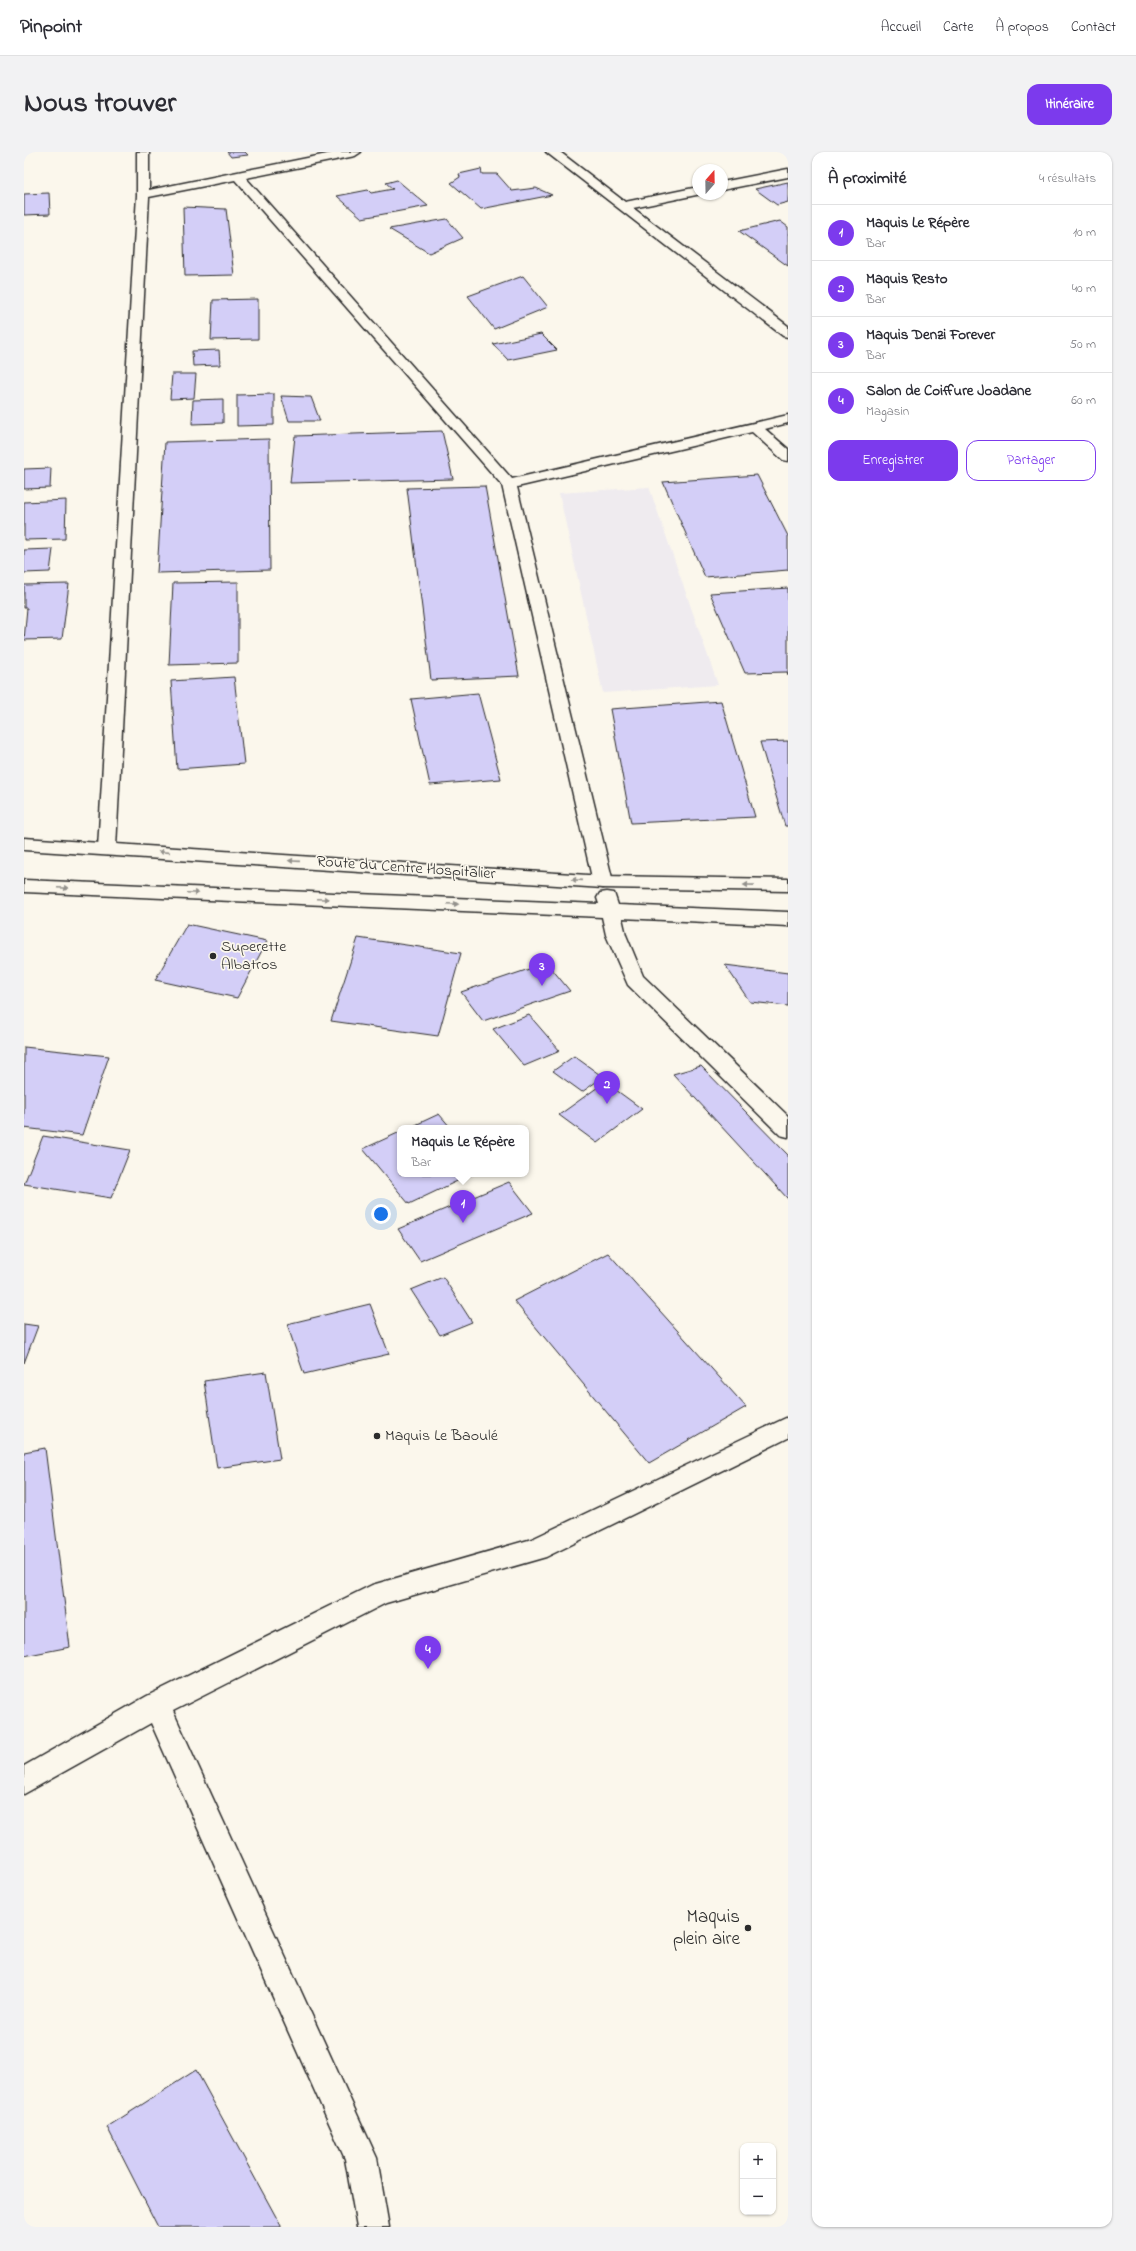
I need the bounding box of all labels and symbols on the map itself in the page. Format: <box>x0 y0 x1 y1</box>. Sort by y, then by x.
north arrow <box>692 164 728 200</box>
one-way arrow <box>158 848 170 855</box>
street label: Route du Centre Hospitalier <box>316 850 496 886</box>
one-way arrow <box>288 857 300 864</box>
one-way arrow <box>571 877 583 884</box>
one-way arrow <box>743 881 755 888</box>
one-way arrow <box>57 884 69 891</box>
one-way arrow <box>187 890 200 896</box>
one-way arrow <box>317 895 329 902</box>
one-way arrow <box>447 901 459 908</box>
place label: Superette Albatros <box>221 935 287 977</box>
marker: Superette Albatros <box>208 951 218 961</box>
pin: 3 <box>529 953 555 986</box>
pin: 2 <box>594 1071 620 1104</box>
pin: 1 <box>450 1190 476 1223</box>
your location <box>371 1204 391 1224</box>
place label: Maquis Le Baoulé <box>385 1424 499 1448</box>
marker: Maquis Le Baoulé <box>372 1431 382 1441</box>
pin: 4 <box>415 1636 441 1669</box>
place label: Maquis plein aire <box>673 1904 740 1953</box>
marker: Maquis plein aire <box>743 1923 753 1933</box>

